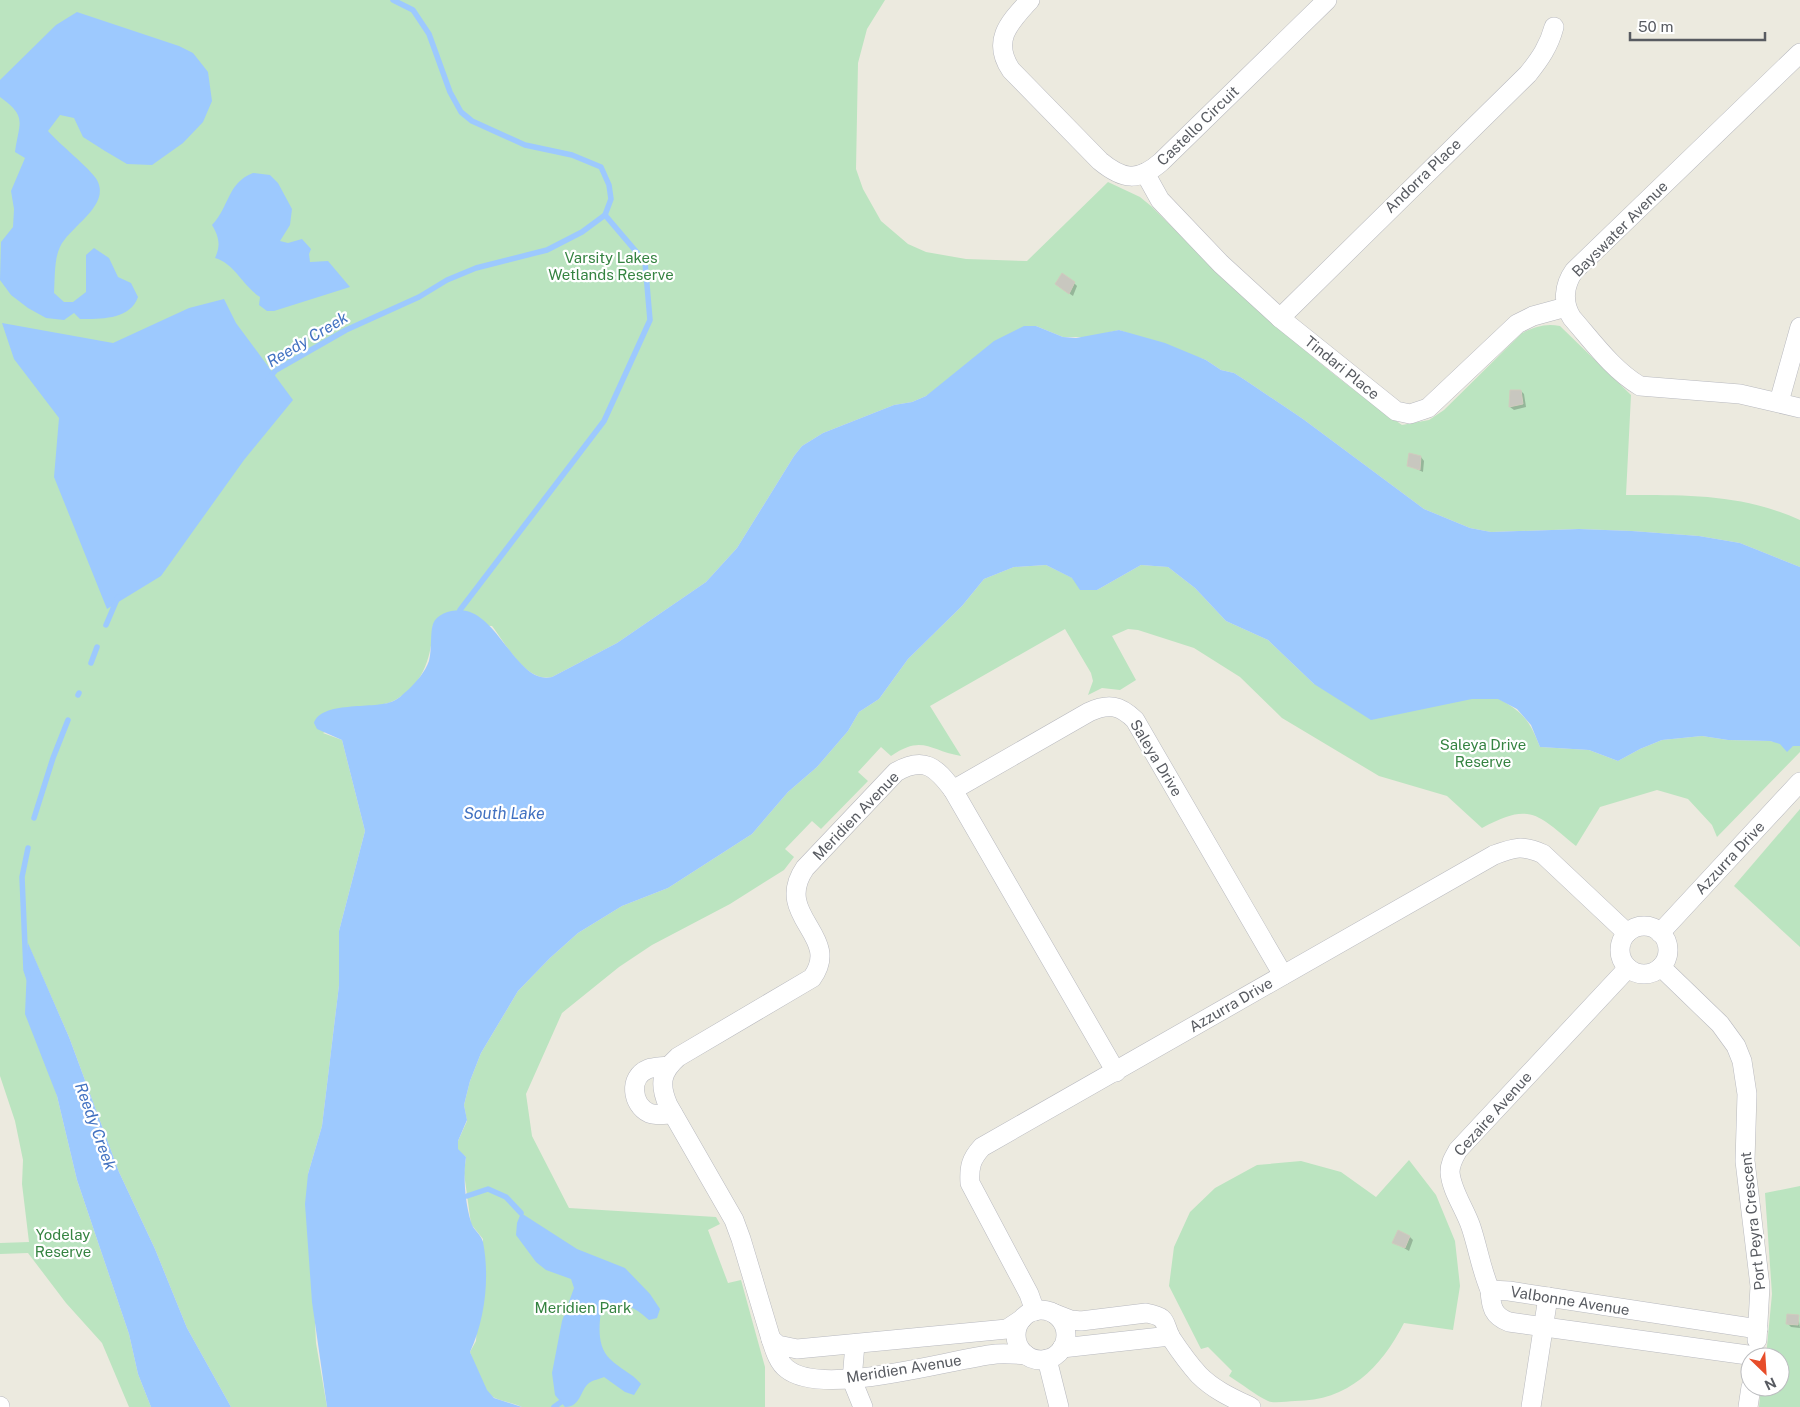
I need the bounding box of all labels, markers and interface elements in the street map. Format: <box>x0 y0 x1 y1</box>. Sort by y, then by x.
scale bar <box>1630 10 1765 42</box>
text: 50 m <box>1638 18 1673 35</box>
street label: Castello Circuit <box>1153 82 1242 169</box>
street label: Andorra Place <box>1381 135 1464 216</box>
street label: Bayswater Avenue <box>1568 177 1671 280</box>
park label: Varsity Lakes Wetlands Reserve <box>548 249 674 283</box>
water label: Reedy Creek <box>263 308 352 371</box>
street label: Tindari Place <box>1302 332 1383 403</box>
street label: Saleya Drive <box>1127 716 1186 799</box>
park label: Saleya Drive Reserve <box>1440 736 1526 770</box>
street label: Meridien Avenue <box>809 768 902 863</box>
water label: South Lake <box>463 804 545 823</box>
street label: Azzurra Drive <box>1692 818 1768 898</box>
street label: Azzurra Drive <box>1186 974 1275 1035</box>
street label: Cezaire Avenue <box>1450 1068 1535 1159</box>
water label: Reedy Creek <box>71 1080 120 1173</box>
street label: Port Peyra Crescent <box>1737 1151 1768 1291</box>
park label: Yodelay Reserve <box>35 1226 91 1260</box>
street label: Valbonne Avenue <box>1509 1283 1631 1318</box>
park label: Meridien Park <box>535 1299 631 1316</box>
north arrow <box>1740 1347 1790 1397</box>
street label: Meridien Avenue <box>845 1351 963 1386</box>
text: N <box>1762 1374 1779 1393</box>

